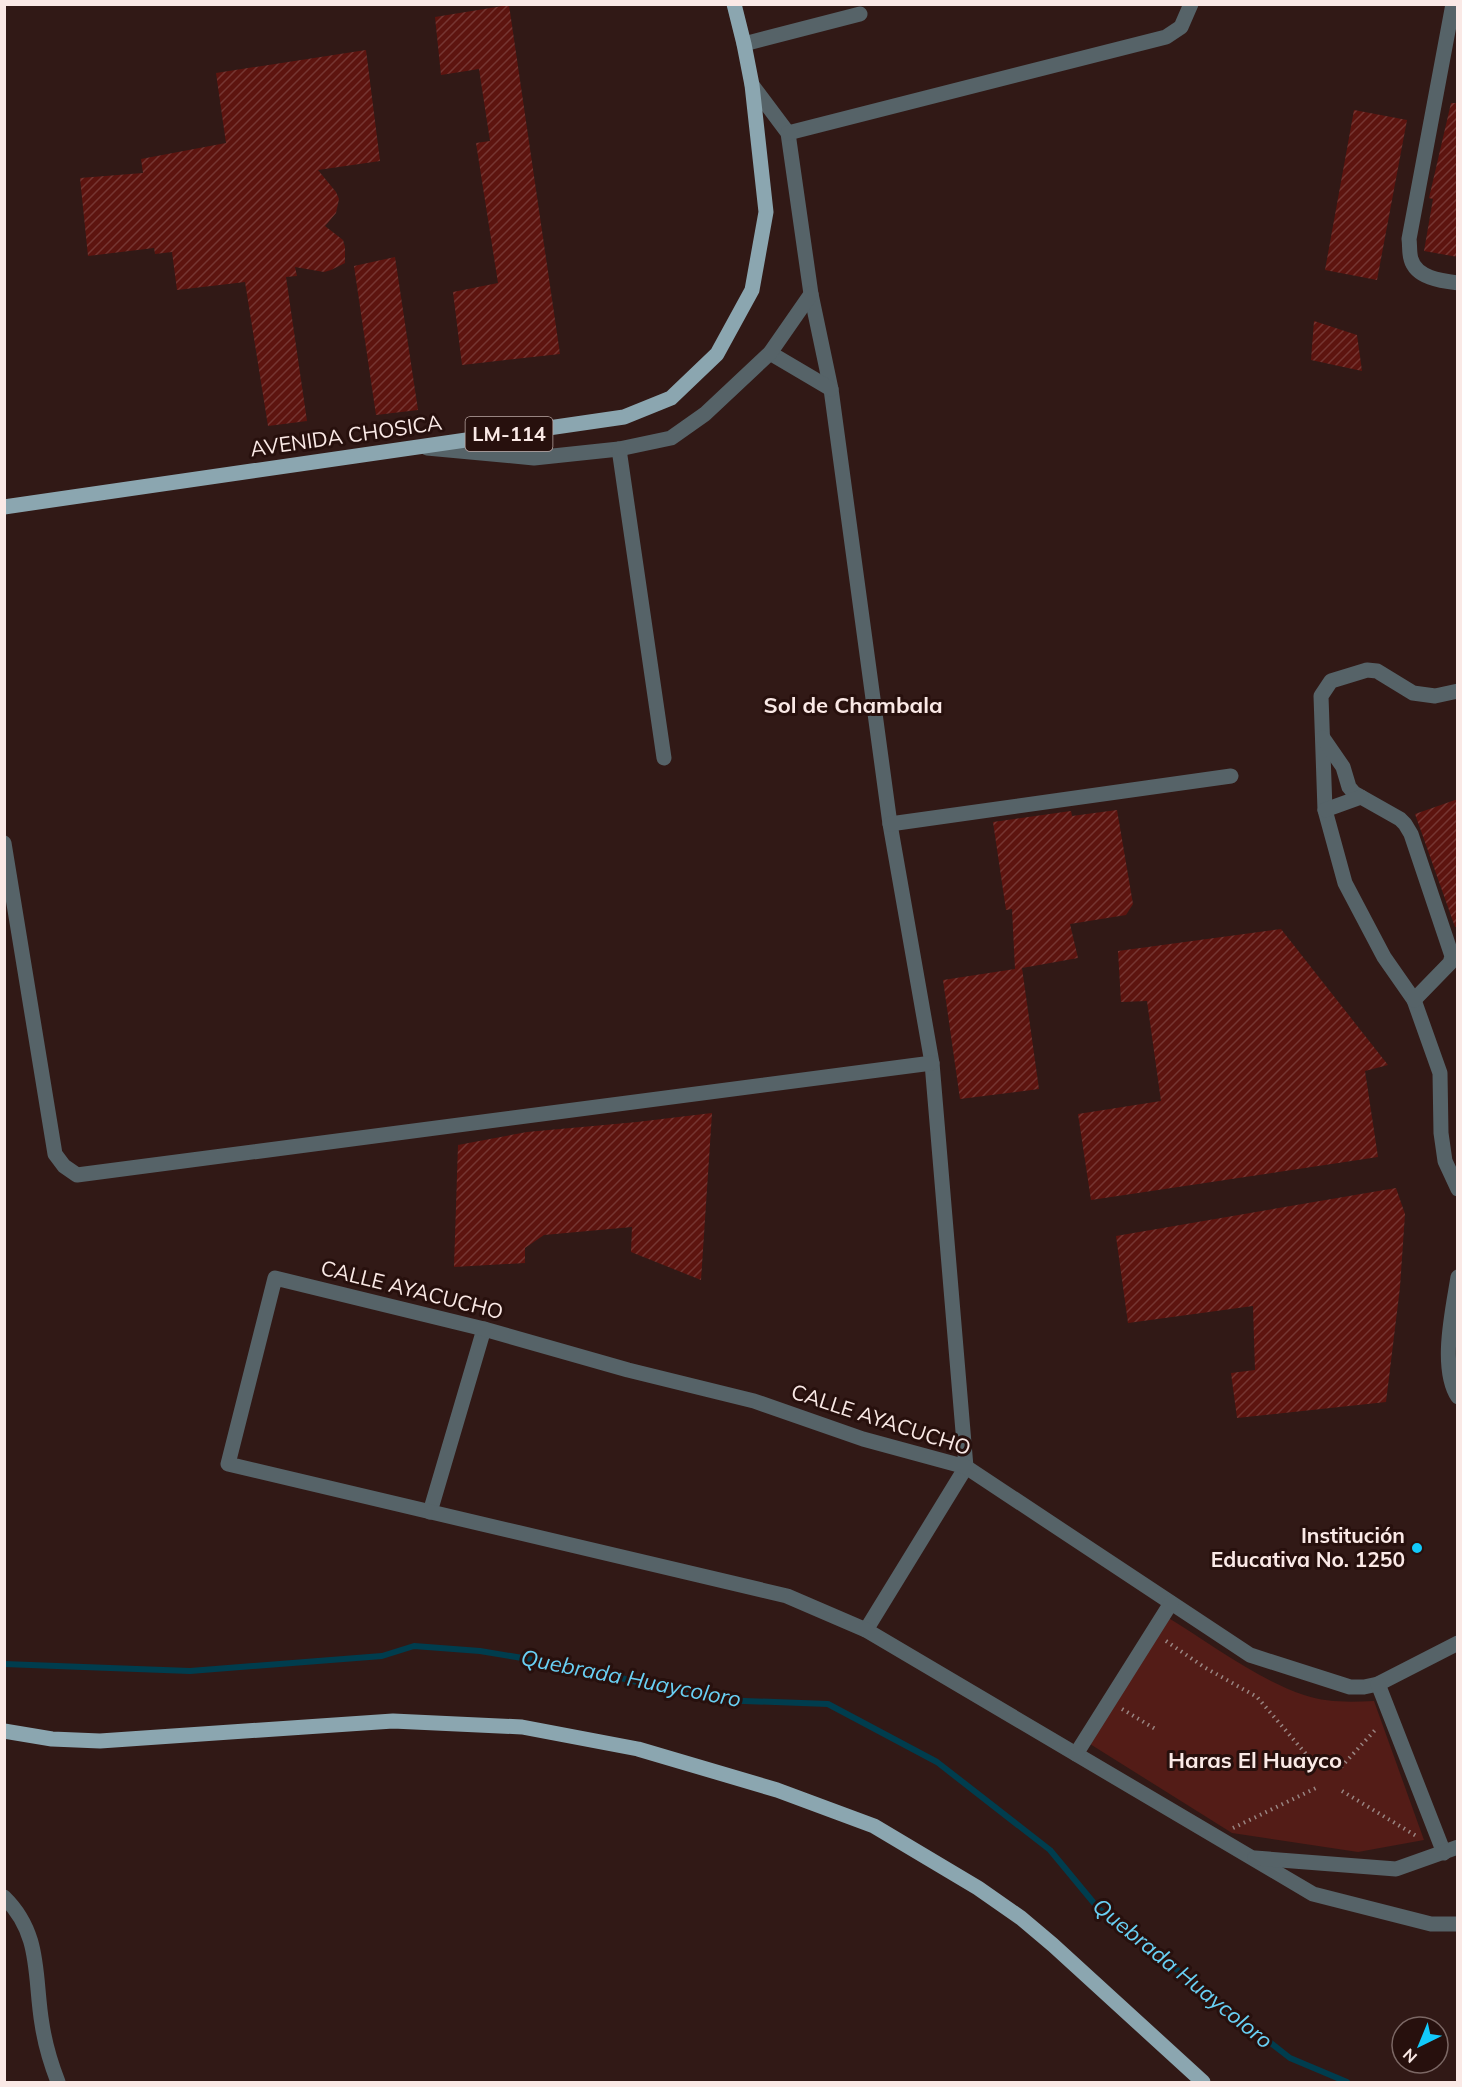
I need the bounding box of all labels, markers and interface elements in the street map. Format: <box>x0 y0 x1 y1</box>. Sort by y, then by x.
street label: AVENIDA CHOSICA <box>248 409 444 461</box>
road number: LM-114 <box>466 417 552 451</box>
district label: Sol de Chambala <box>763 691 943 719</box>
street label: CALLE AYACUCHO <box>318 1254 506 1324</box>
street label: CALLE AYACUCHO <box>788 1378 974 1460</box>
place label: Institución Educativa No. 1250 <box>1211 1522 1405 1572</box>
marker: Institución Educativa No. 1250 <box>1410 1541 1424 1555</box>
water label: Quebrada Huaycoloro <box>519 1643 743 1713</box>
district label: Haras El Huayco <box>1168 1746 1342 1774</box>
water label: Quebrada Huaycoloro <box>1087 1892 1279 2054</box>
north arrow <box>1390 2015 1450 2075</box>
text: N <box>1399 2045 1421 2067</box>

